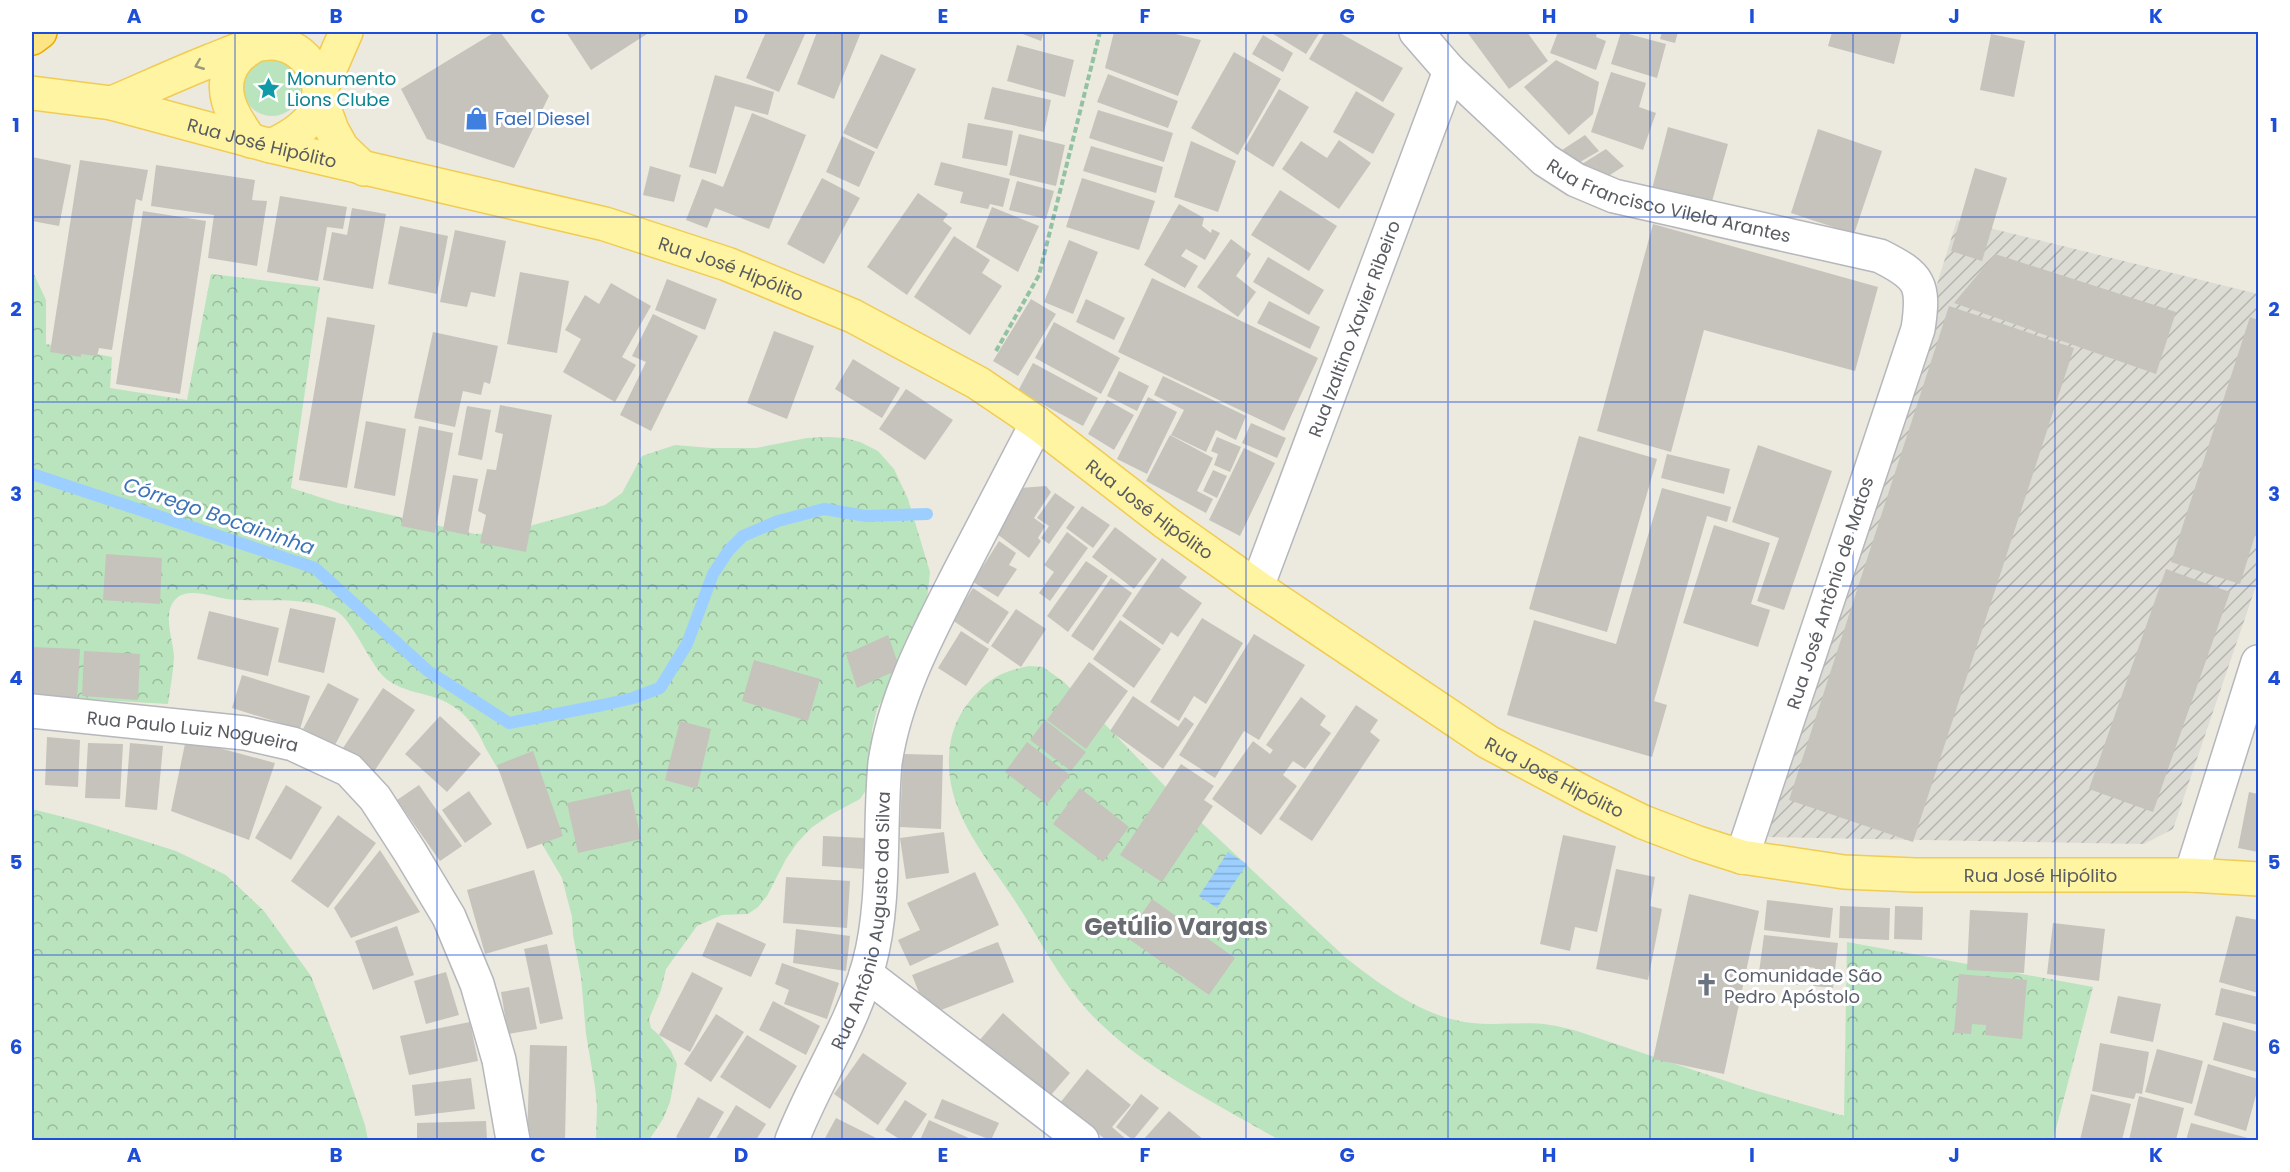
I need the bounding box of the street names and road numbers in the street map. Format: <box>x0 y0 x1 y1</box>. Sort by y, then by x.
street label: Rua José Hipólito <box>185 111 339 174</box>
street label: Rua Francisco Vilela Arantes <box>1542 152 1793 248</box>
street label: Rua Izaltino Xavier Ribeiro <box>1302 217 1406 440</box>
street label: Rua José Hipólito <box>655 230 808 307</box>
street label: Rua José Hipólito <box>1081 453 1219 565</box>
street label: Rua José Antônio de Matos <box>1781 474 1879 712</box>
street label: Rua Paulo Luiz Nogueira <box>86 704 301 757</box>
street label: Rua José Hipólito <box>1481 730 1628 823</box>
street label: Rua Antônio Augusto da Silva <box>824 791 896 1053</box>
street label: Rua José Hipólito <box>1964 863 2117 888</box>

